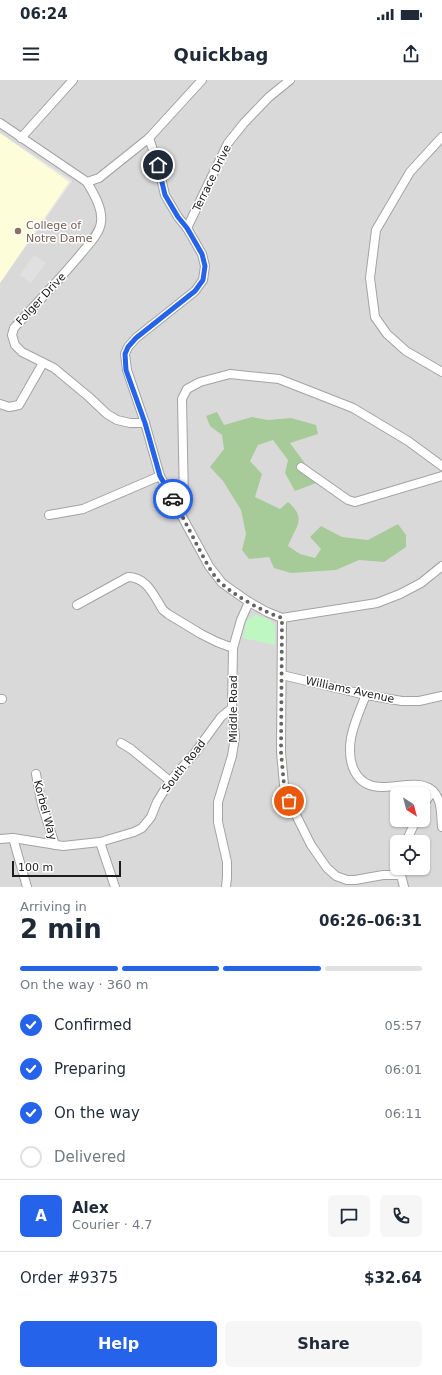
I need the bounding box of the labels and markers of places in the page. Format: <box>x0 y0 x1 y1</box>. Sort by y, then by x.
pin <box>141 148 175 182</box>
place label: College of Notre Dame <box>26 219 93 245</box>
marker: College of Notre Dame <box>13 226 23 236</box>
pin <box>272 784 306 818</box>

